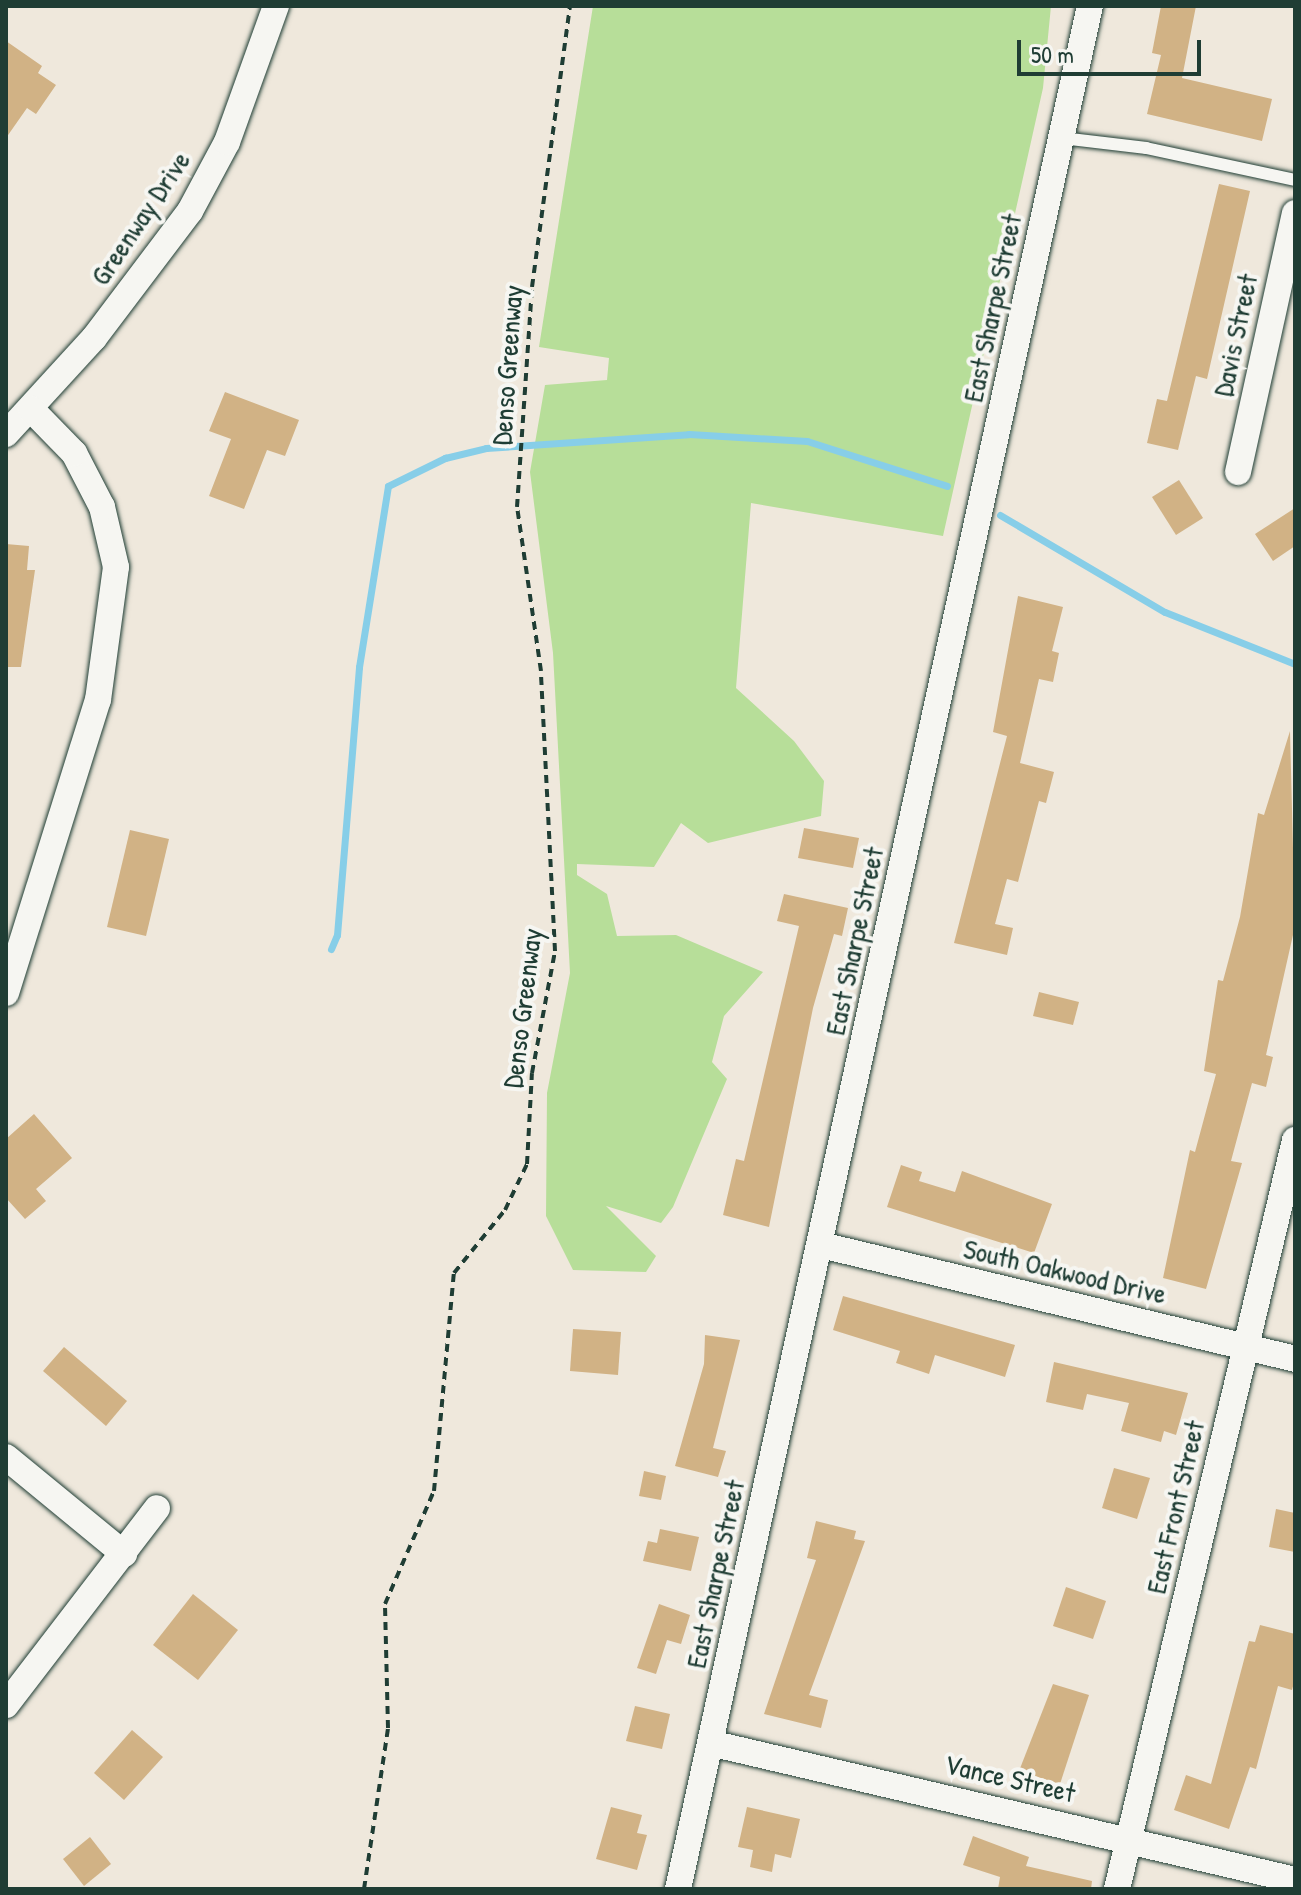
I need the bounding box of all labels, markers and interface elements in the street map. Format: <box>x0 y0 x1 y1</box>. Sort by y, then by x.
scale bar <box>1021 24 1205 74</box>
text: 50 m <box>1031 38 1074 70</box>
street label: Greenway Drive <box>83 145 197 291</box>
street label: East Sharpe Street <box>956 211 1028 405</box>
street label: Davis Street <box>1206 271 1264 399</box>
street label: Denso Greenway <box>485 284 529 446</box>
street label: East Sharpe Street <box>818 844 890 1038</box>
street label: Denso Greenway <box>496 926 548 1090</box>
street label: South Oakwood Drive <box>960 1231 1170 1311</box>
street label: East Front Street <box>1139 1417 1211 1597</box>
street label: East Sharpe Street <box>679 1477 751 1671</box>
street label: Vance Street <box>941 1747 1079 1809</box>

